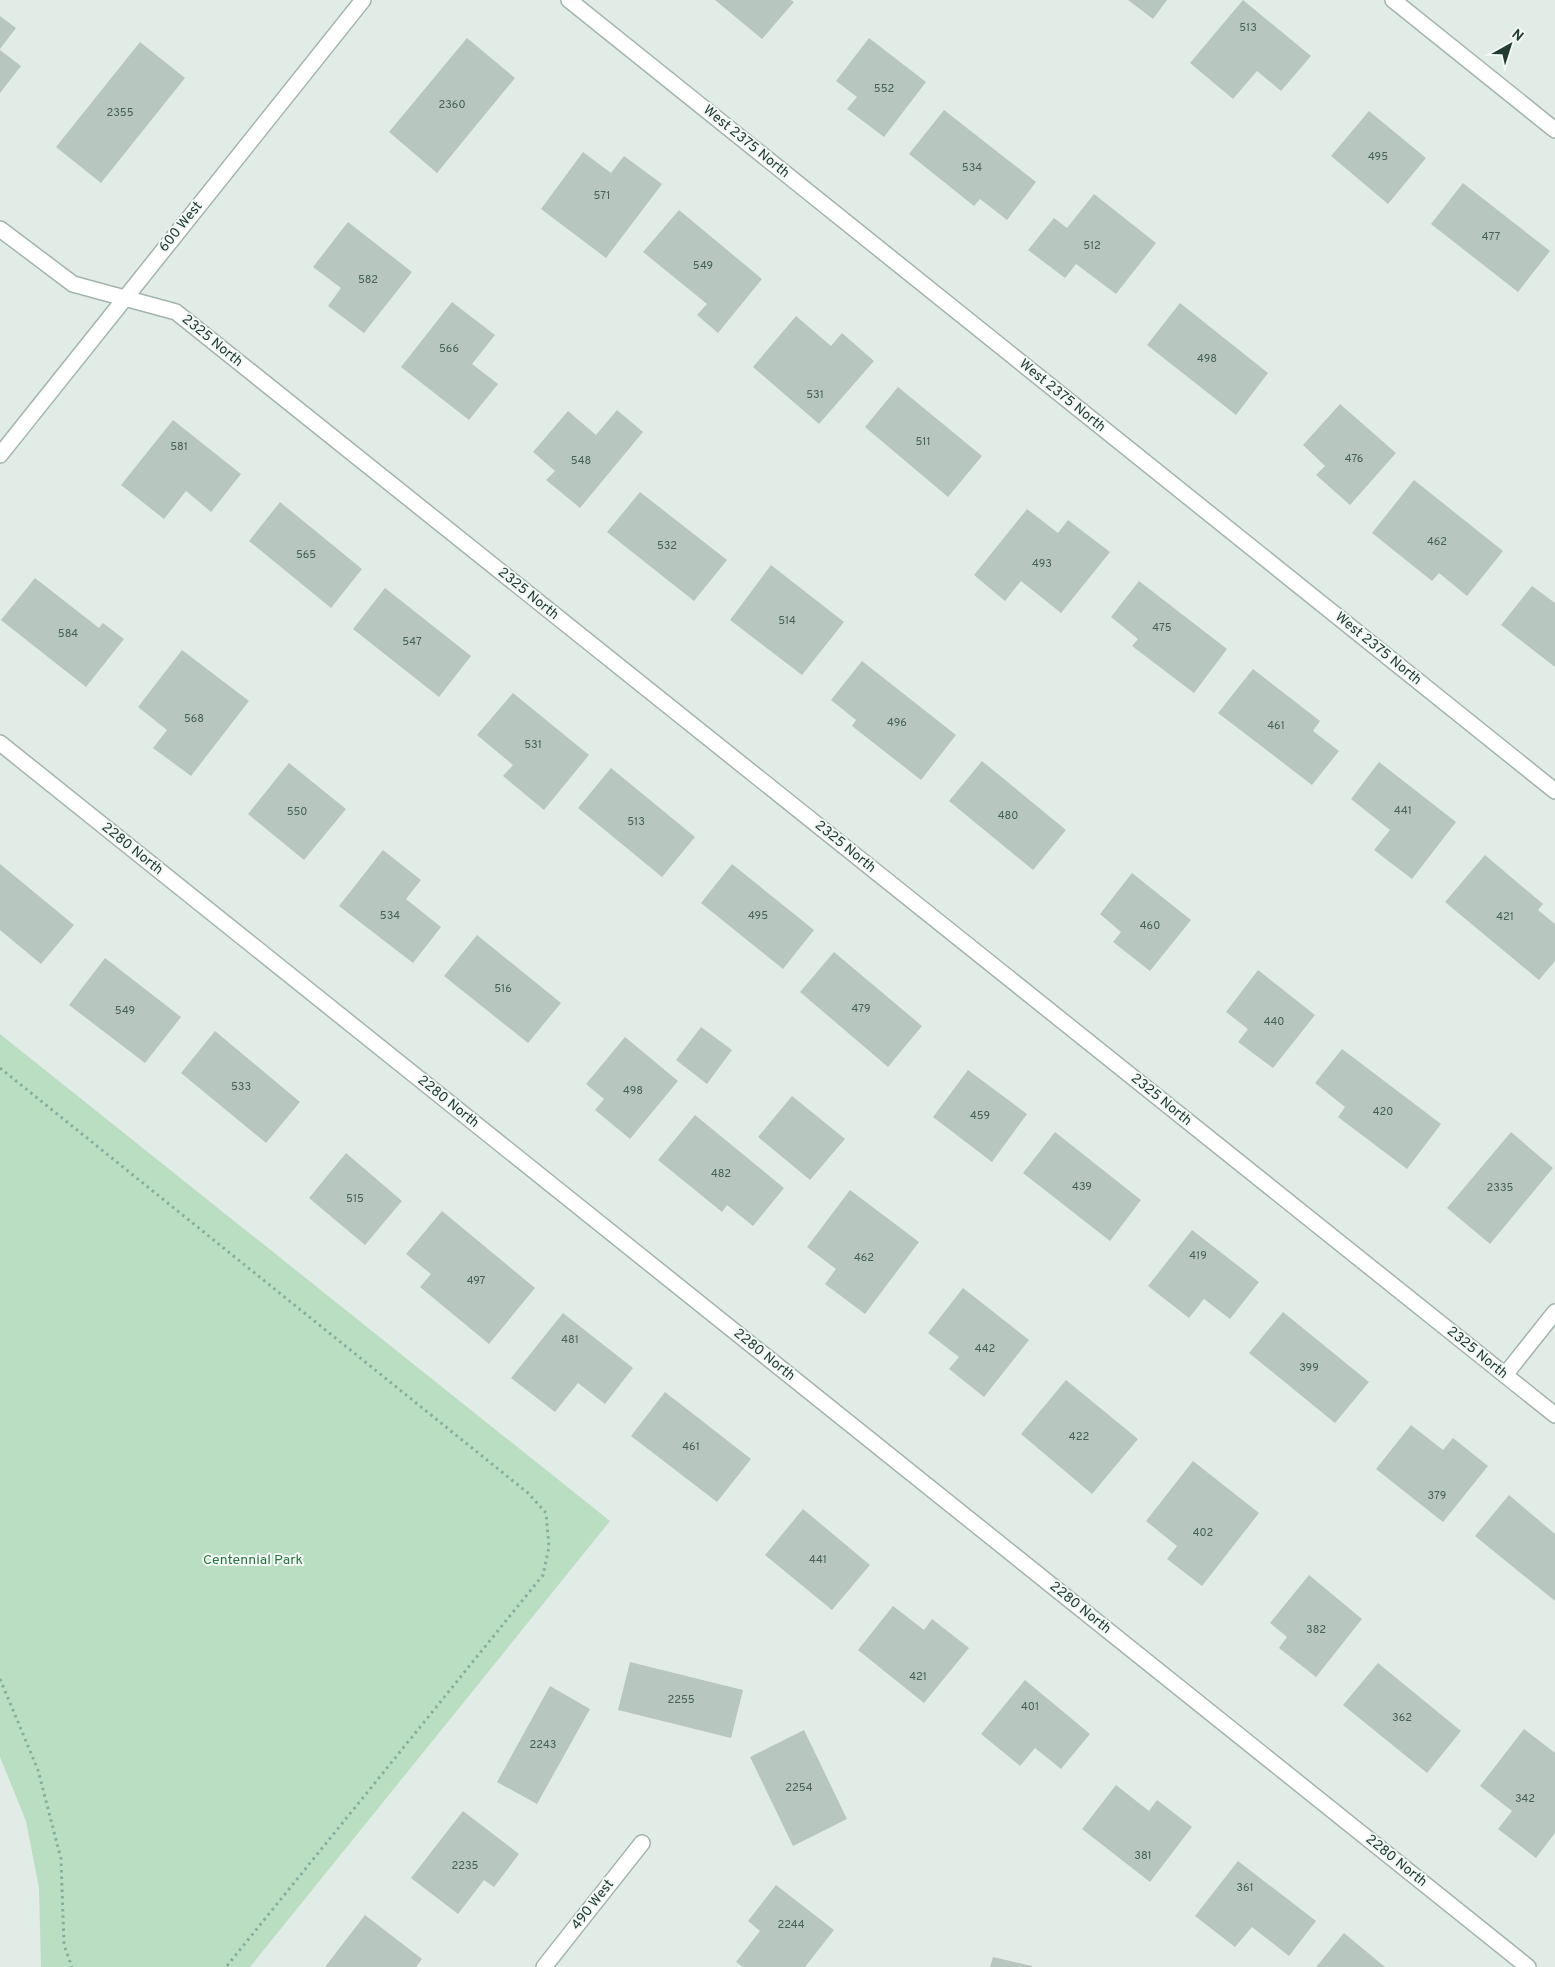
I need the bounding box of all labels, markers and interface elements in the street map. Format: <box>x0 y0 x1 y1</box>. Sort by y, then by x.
north arrow <box>1485 20 1535 70</box>
house number: 513 <box>1239 21 1257 35</box>
text: N <box>1508 26 1526 46</box>
house number: 552 <box>874 82 894 96</box>
house number: 2360 <box>439 98 465 112</box>
street label: West 2375 North <box>699 102 793 182</box>
house number: 2355 <box>106 106 134 120</box>
house number: 495 <box>1368 150 1388 164</box>
house number: 534 <box>962 161 982 175</box>
house number: 571 <box>594 189 610 203</box>
street label: 600 West <box>156 198 206 256</box>
house number: 477 <box>1482 230 1501 244</box>
house number: 512 <box>1083 239 1101 253</box>
house number: 549 <box>693 259 713 273</box>
house number: 582 <box>358 273 378 287</box>
street label: 2325 North <box>178 311 246 371</box>
house number: 566 <box>439 342 459 356</box>
house number: 498 <box>1197 352 1217 366</box>
street label: West 2375 North <box>1015 356 1109 436</box>
house number: 531 <box>806 388 824 402</box>
house number: 511 <box>915 435 931 449</box>
house number: 581 <box>170 440 188 454</box>
house number: 476 <box>1345 452 1363 466</box>
house number: 548 <box>571 454 591 468</box>
house number: 462 <box>1427 535 1447 549</box>
house number: 532 <box>657 539 677 553</box>
house number: 565 <box>296 548 316 562</box>
house number: 493 <box>1032 557 1052 571</box>
street label: 2325 North <box>494 564 562 624</box>
street label: West 2375 North <box>1331 609 1425 689</box>
house number: 514 <box>778 614 796 628</box>
house number: 475 <box>1152 621 1172 635</box>
house number: 584 <box>58 627 78 641</box>
house number: 547 <box>402 635 422 649</box>
house number: 568 <box>184 712 204 726</box>
house number: 496 <box>887 716 907 730</box>
house number: 461 <box>1267 719 1285 733</box>
house number: 531 <box>524 738 542 752</box>
house number: 441 <box>1394 804 1412 818</box>
house number: 550 <box>287 805 307 819</box>
house number: 480 <box>998 809 1018 823</box>
house number: 513 <box>627 815 645 829</box>
street label: 2325 North <box>811 817 879 877</box>
street label: 2280 North <box>98 819 166 879</box>
house number: 534 <box>380 909 400 923</box>
house number: 495 <box>748 909 768 923</box>
house number: 421 <box>1496 910 1514 924</box>
house number: 460 <box>1140 919 1160 933</box>
house number: 516 <box>494 982 512 996</box>
house number: 479 <box>851 1002 871 1016</box>
house number: 549 <box>115 1004 135 1018</box>
house number: 440 <box>1264 1015 1284 1029</box>
street label: 2325 North <box>1127 1070 1195 1130</box>
street label: 2280 North <box>414 1072 482 1132</box>
house number: 533 <box>231 1080 251 1094</box>
house number: 498 <box>623 1084 643 1098</box>
house number: 420 <box>1373 1105 1393 1119</box>
house number: 459 <box>970 1109 990 1123</box>
house number: 482 <box>711 1167 731 1181</box>
house number: 439 <box>1072 1180 1092 1194</box>
house number: 2335 <box>1487 1181 1514 1195</box>
house number: 515 <box>346 1192 364 1206</box>
house number: 419 <box>1189 1249 1207 1263</box>
house number: 462 <box>854 1251 874 1265</box>
house number: 497 <box>467 1274 486 1288</box>
street label: 2325 North <box>1443 1323 1511 1383</box>
street label: 2280 North <box>730 1325 798 1385</box>
house number: 481 <box>561 1333 579 1347</box>
house number: 442 <box>975 1342 995 1356</box>
house number: 399 <box>1299 1361 1319 1375</box>
house number: 422 <box>1069 1430 1089 1444</box>
house number: 461 <box>682 1440 700 1454</box>
house number: 379 <box>1428 1489 1446 1503</box>
house number: 402 <box>1193 1526 1213 1540</box>
park label: Centennial Park <box>203 1552 303 1569</box>
house number: 441 <box>809 1553 827 1567</box>
street label: 2280 North <box>1046 1578 1114 1638</box>
house number: 382 <box>1306 1623 1326 1637</box>
house number: 421 <box>909 1670 927 1684</box>
house number: 2255 <box>667 1693 695 1707</box>
house number: 401 <box>1021 1700 1039 1714</box>
house number: 362 <box>1392 1711 1412 1725</box>
house number: 2243 <box>530 1738 556 1752</box>
house number: 2254 <box>785 1781 813 1795</box>
house number: 342 <box>1515 1792 1535 1806</box>
street label: 2280 North <box>1362 1831 1430 1891</box>
house number: 381 <box>1134 1849 1152 1863</box>
house number: 2235 <box>452 1859 479 1873</box>
street label: 490 West <box>568 1876 618 1934</box>
house number: 361 <box>1236 1881 1254 1895</box>
house number: 2244 <box>777 1918 805 1932</box>

